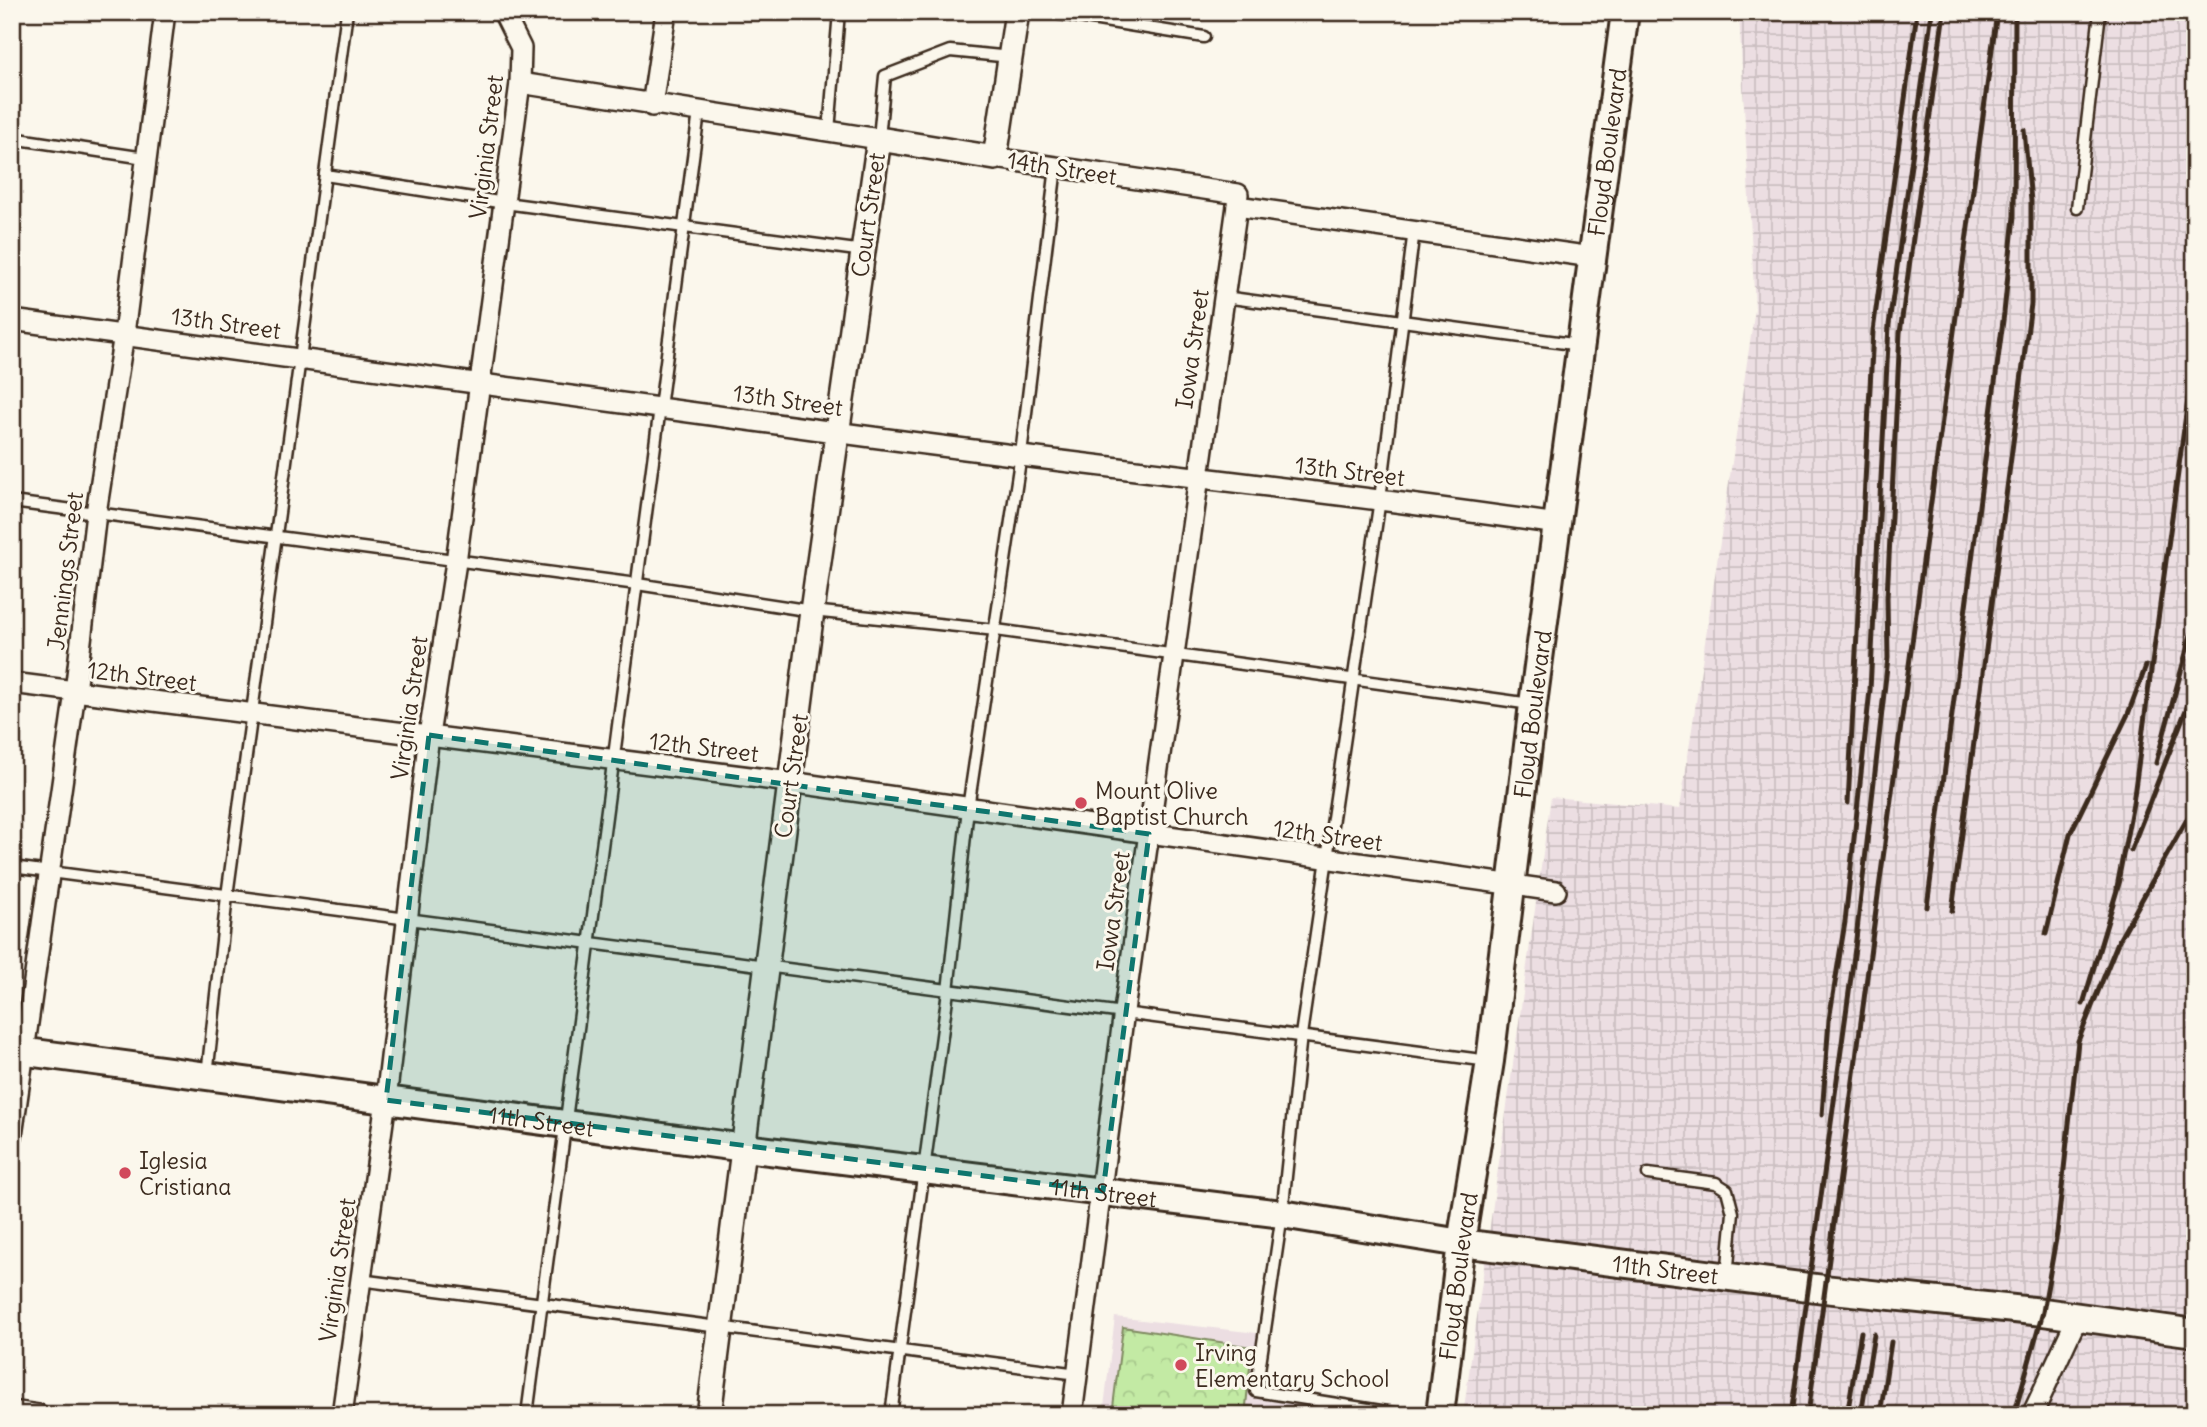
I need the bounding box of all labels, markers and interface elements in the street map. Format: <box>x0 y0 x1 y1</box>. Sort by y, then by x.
street label: Floyd Boulevard <box>1581 66 1632 238</box>
street label: Virginia Street <box>463 73 509 221</box>
street label: 14th Street <box>1005 145 1119 191</box>
street label: Court Street <box>845 151 891 279</box>
street label: Iowa Street <box>1169 287 1215 411</box>
street label: 13th Street <box>169 301 283 345</box>
street label: 13th Street <box>731 378 845 422</box>
street label: 13th Street <box>1294 450 1407 492</box>
street label: Jennings Street <box>41 490 89 652</box>
street label: Floyd Boulevard <box>1507 628 1557 800</box>
street label: Virginia Street <box>385 634 433 782</box>
street label: 12th Street <box>86 655 198 697</box>
street label: Court Street <box>768 712 814 840</box>
street label: 12th Street <box>648 726 760 768</box>
place label: Mount Olive Baptist Church <box>1095 776 1249 831</box>
marker: Mount Olive Baptist Church <box>1073 795 1089 811</box>
street label: 12th Street <box>1272 813 1385 857</box>
street label: Iowa Street <box>1090 849 1136 973</box>
street label: 11th Street <box>487 1099 596 1142</box>
place label: Iglesia Cristiana <box>139 1146 231 1201</box>
marker: Iglesia Cristiana <box>117 1165 133 1181</box>
street label: 11th Street <box>1049 1171 1159 1213</box>
street label: Floyd Boulevard <box>1432 1190 1483 1362</box>
street label: Virginia Street <box>313 1196 361 1344</box>
street label: 11th Street <box>1611 1248 1720 1290</box>
place label: Irving Elementary School <box>1195 1338 1389 1393</box>
marker: Irving Elementary School <box>1173 1357 1189 1373</box>

